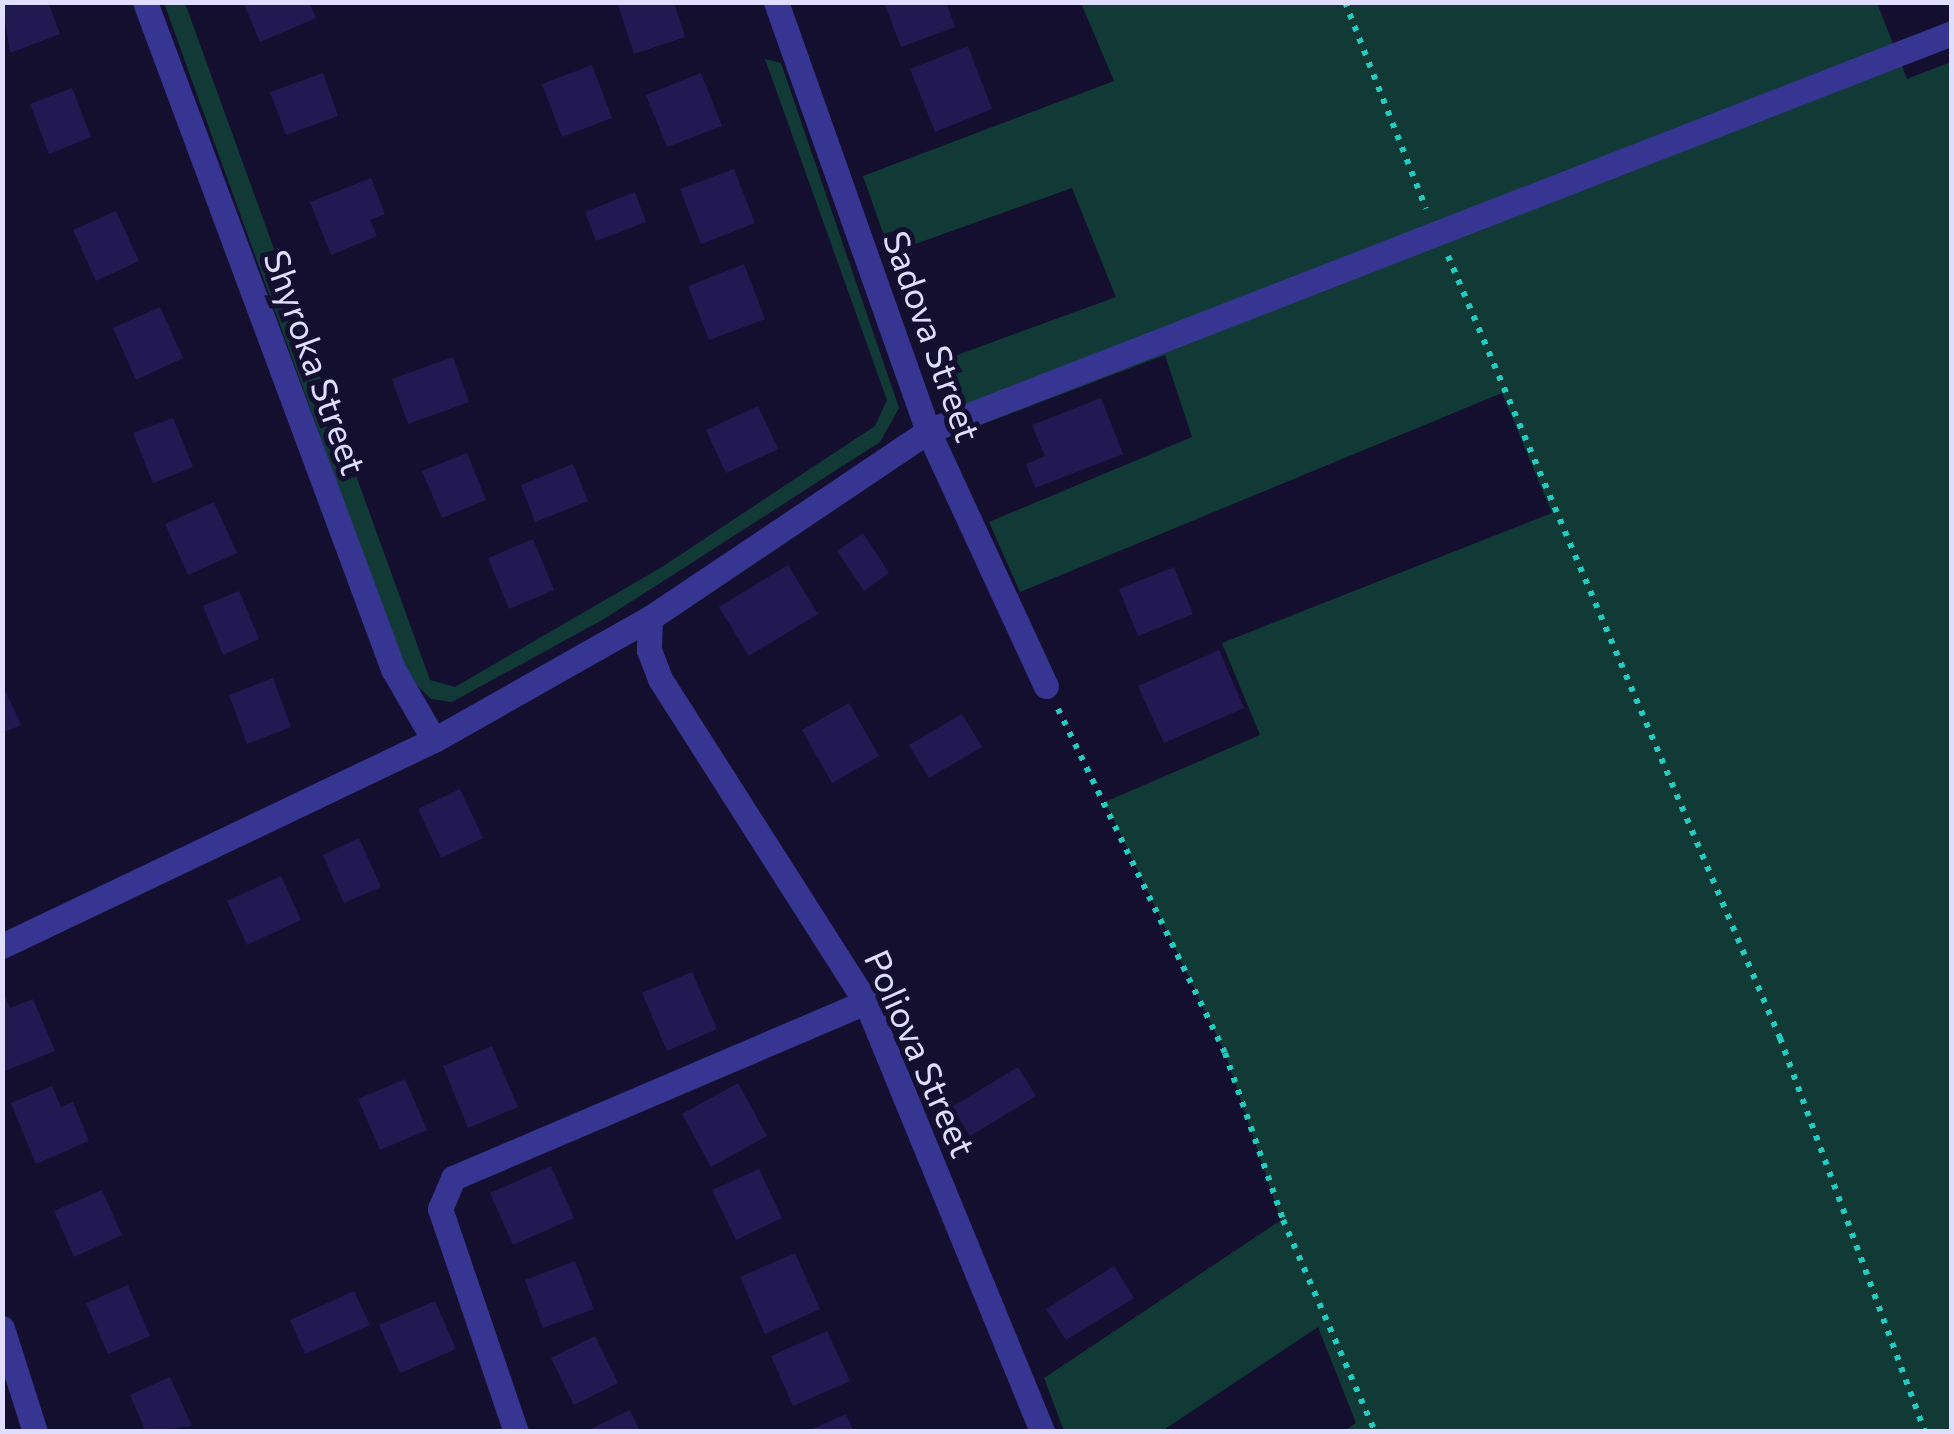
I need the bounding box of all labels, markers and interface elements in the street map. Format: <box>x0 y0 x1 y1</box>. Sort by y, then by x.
street label: Sadova Street <box>875 225 991 447</box>
street label: Shyroka Street <box>256 244 376 480</box>
street label: Poliova Street <box>857 943 985 1163</box>

